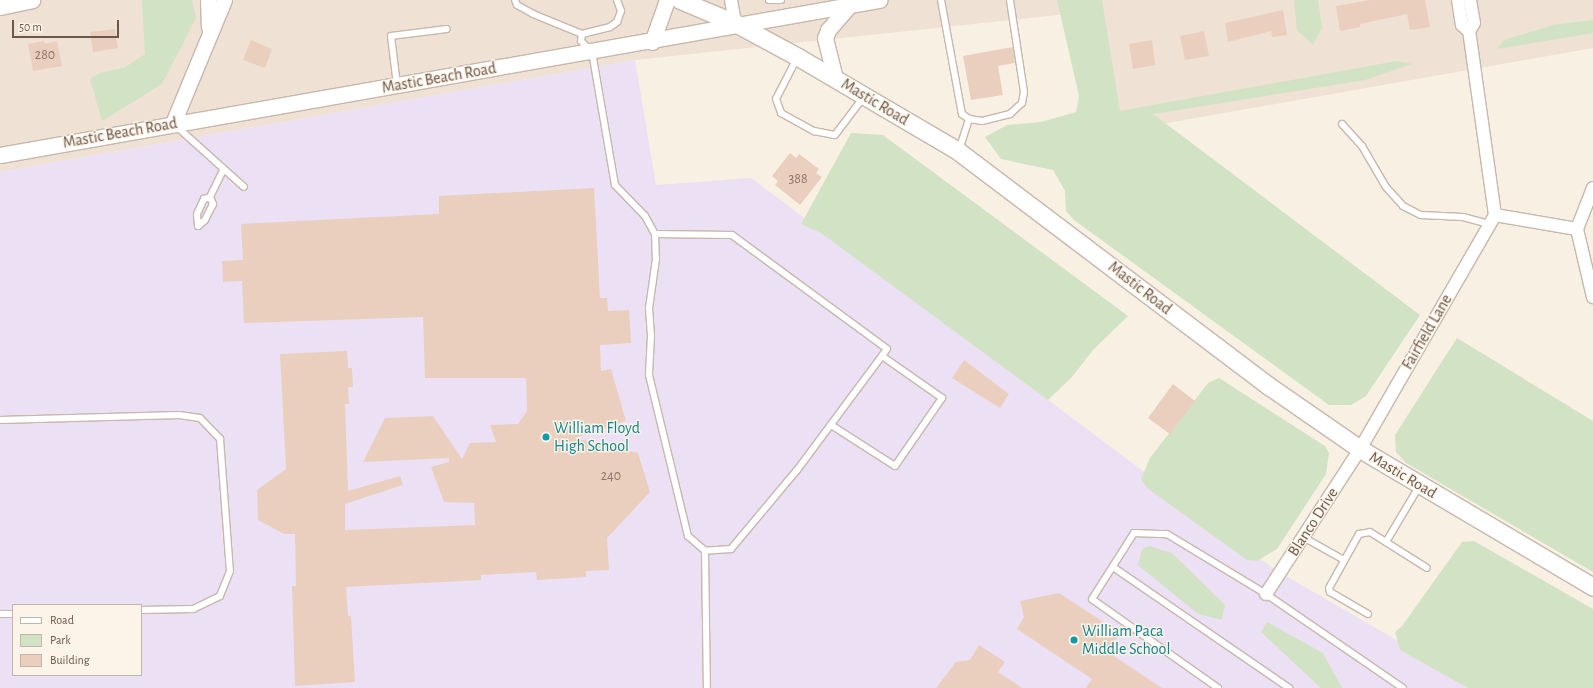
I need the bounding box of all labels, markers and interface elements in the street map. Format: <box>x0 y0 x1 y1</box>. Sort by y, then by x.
scale bar <box>14 12 121 38</box>
text: 50 m <box>19 21 42 33</box>
house number: 280 <box>35 47 55 63</box>
street label: Mastic Beach Road <box>380 59 498 97</box>
street label: Mastic Road <box>838 74 912 130</box>
street label: Mastic Beach Road <box>61 114 179 152</box>
house number: 388 <box>788 171 808 187</box>
street label: Mastic Road <box>1104 257 1176 319</box>
street label: Fairfield Lane <box>1398 291 1456 373</box>
place label: William Floyd High School <box>554 418 640 456</box>
marker: William Floyd High School <box>541 432 551 442</box>
street label: Mastic Road <box>1366 447 1440 503</box>
house number: 240 <box>601 468 621 484</box>
street label: Blanco Drive <box>1284 484 1342 560</box>
legend <box>12 604 142 676</box>
text: Road <box>50 614 74 626</box>
place label: William Paca Middle School <box>1082 621 1170 659</box>
text: Park <box>50 634 71 646</box>
marker: William Paca Middle School <box>1069 635 1079 645</box>
text: Building <box>50 654 90 666</box>

